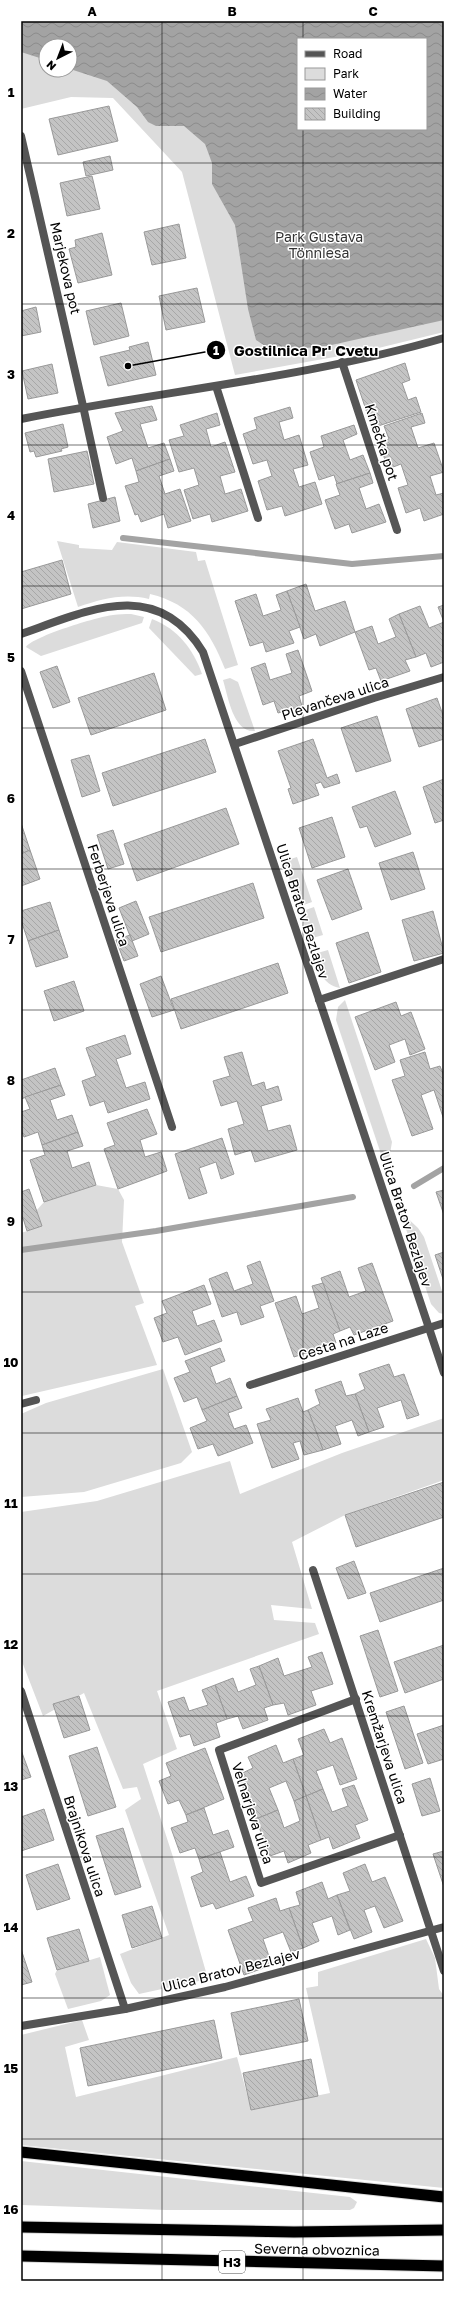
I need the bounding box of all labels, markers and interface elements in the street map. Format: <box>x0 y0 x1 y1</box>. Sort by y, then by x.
text: A <box>87 3 97 19</box>
text: B <box>227 3 237 19</box>
text: C <box>368 3 378 19</box>
north arrow <box>38 38 78 78</box>
legend <box>297 38 427 130</box>
text: Road <box>333 46 362 61</box>
text: N <box>44 58 58 73</box>
text: Park <box>333 66 359 81</box>
text: 1 <box>8 84 15 100</box>
text: Water <box>333 86 367 101</box>
text: Building <box>333 106 381 121</box>
street label: Marjekova pot <box>47 220 85 316</box>
text: 2 <box>7 225 15 241</box>
park label: Park Gustava Tönniesa <box>275 228 363 261</box>
callout: Gostilnica Pr' Cvetu <box>206 337 386 364</box>
text: Gostilnica Pr' Cvetu <box>234 341 378 359</box>
text: 1 <box>213 343 219 358</box>
text: 3 <box>7 366 15 382</box>
street label: Kmečka pot <box>362 402 402 482</box>
text: 4 <box>7 507 15 523</box>
text: 5 <box>7 649 15 665</box>
street label: Plevančeva ulica <box>279 673 391 723</box>
text: 6 <box>7 790 15 806</box>
street label: Ulica Bratov Bezlajev <box>273 841 333 981</box>
street label: Ferberjeva ulica <box>84 842 134 948</box>
text: 7 <box>7 931 15 947</box>
text: 8 <box>7 1072 15 1088</box>
street label: Ulica Bratov Bezlajev <box>376 1149 436 1289</box>
text: 9 <box>7 1213 15 1229</box>
street label: Cesta na Laze <box>296 1318 390 1364</box>
text: 10 <box>3 1354 19 1370</box>
text: 11 <box>4 1495 18 1511</box>
text: 12 <box>4 1636 18 1652</box>
street label: Kremžarjeva ulica <box>359 1688 411 1806</box>
street label: Velnarjeva ulica <box>229 1760 277 1866</box>
text: 13 <box>4 1778 18 1794</box>
street label: Brajnikova ulica <box>61 1793 109 1899</box>
text: 14 <box>4 1919 18 1935</box>
street label: Ulica Bratov Bezlajev <box>160 1945 302 1995</box>
text: 15 <box>4 2060 18 2076</box>
text: 16 <box>4 2201 18 2217</box>
street label: Severna obvoznica <box>254 2239 380 2259</box>
road number: H3 <box>219 2251 245 2273</box>

